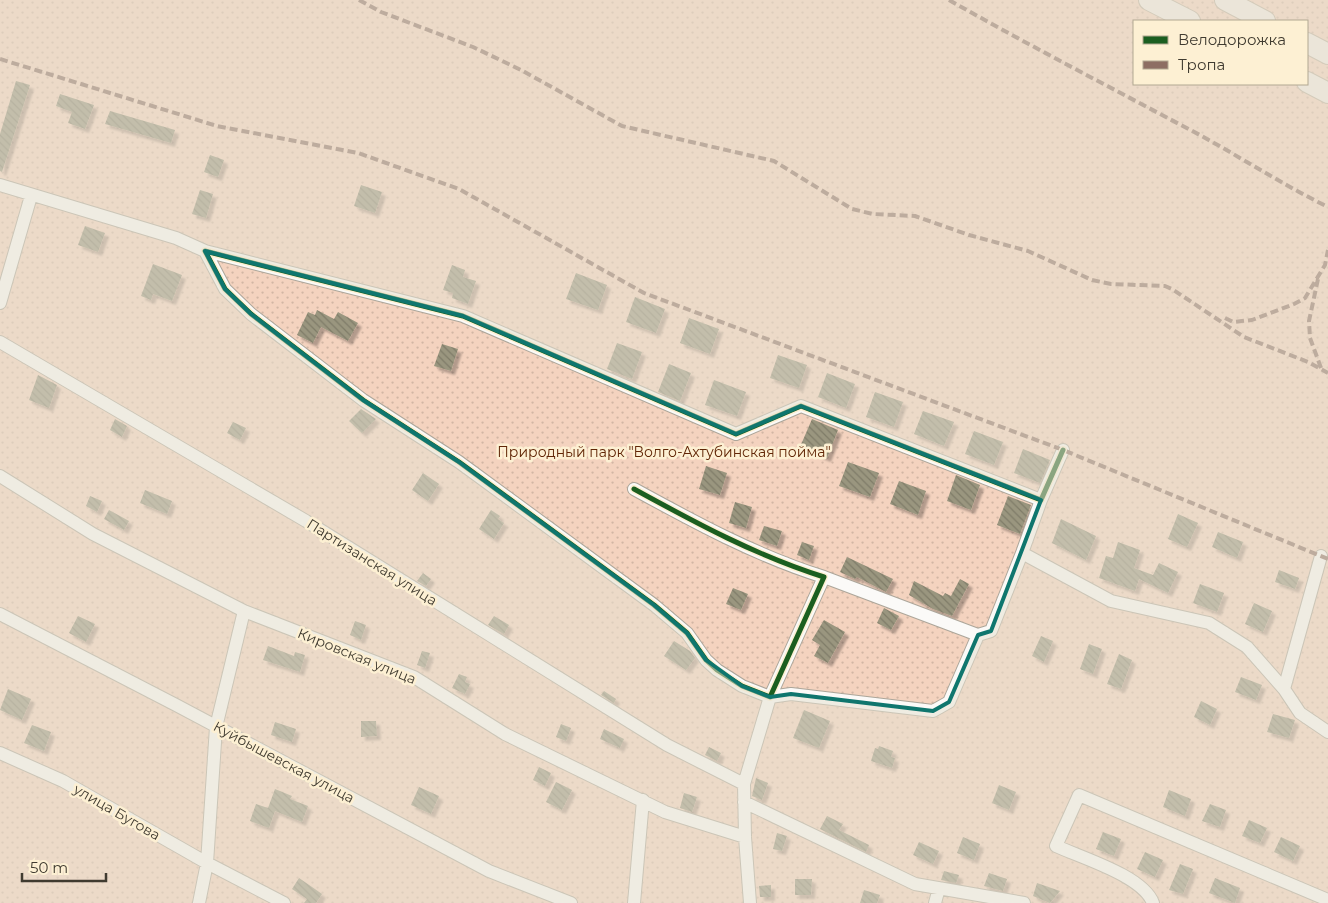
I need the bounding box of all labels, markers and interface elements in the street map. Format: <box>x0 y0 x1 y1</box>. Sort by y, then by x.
legend <box>1133 20 1308 85</box>
text: Велодорожка <box>1178 30 1286 49</box>
text: Тропа <box>1178 55 1225 74</box>
park label: Природный парк "Волго-Ахтубинская пойма" <box>497 443 831 461</box>
street label: Партизанская улица <box>304 515 440 609</box>
street label: Кировская улица <box>295 624 419 688</box>
street label: Куйбышевская улица <box>210 717 358 807</box>
street label: улица Бугова <box>70 779 164 844</box>
scale bar <box>22 850 106 882</box>
text: 50 m <box>30 858 68 877</box>

